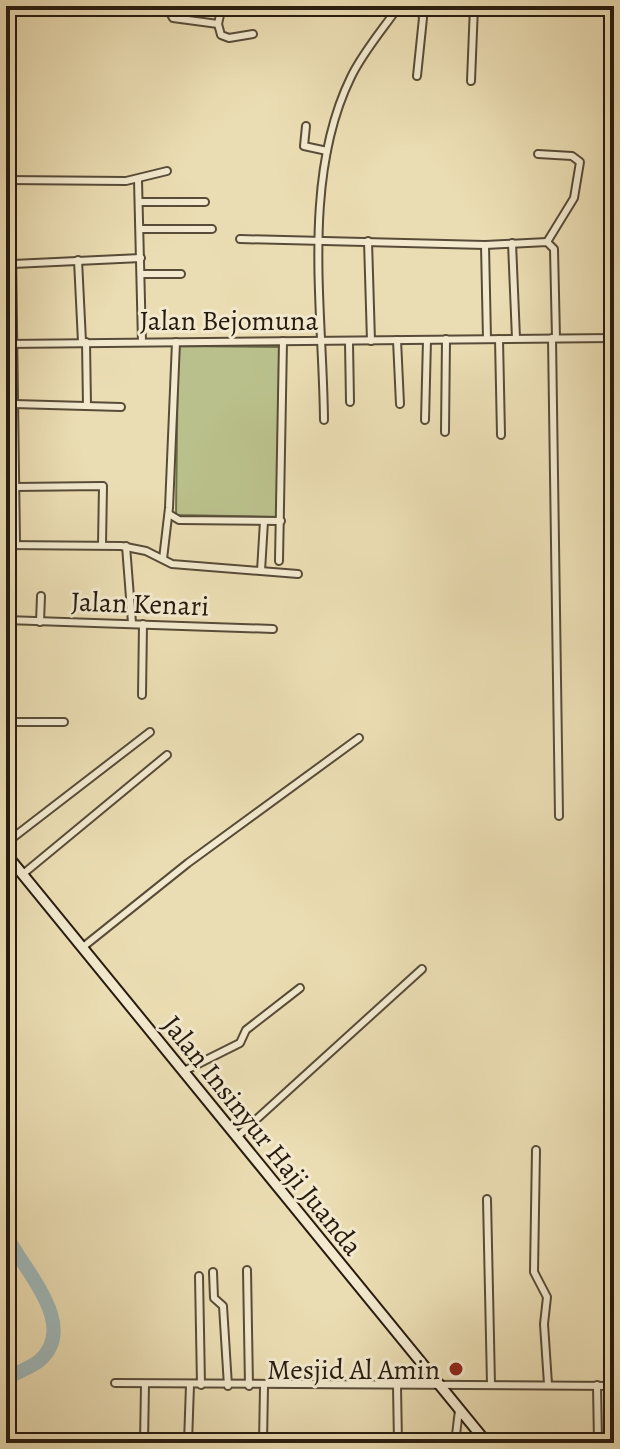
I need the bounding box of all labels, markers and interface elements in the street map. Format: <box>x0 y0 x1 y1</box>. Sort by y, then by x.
street label: Jalan Bejomuna <box>140 302 318 340</box>
street label: Jalan Kenari <box>70 583 210 625</box>
street label: Jalan Insinyur Haji Juanda <box>153 1007 371 1264</box>
place label: Mesjid Al Amin <box>267 1351 440 1389</box>
marker: Mesjid Al Amin <box>447 1360 465 1378</box>

